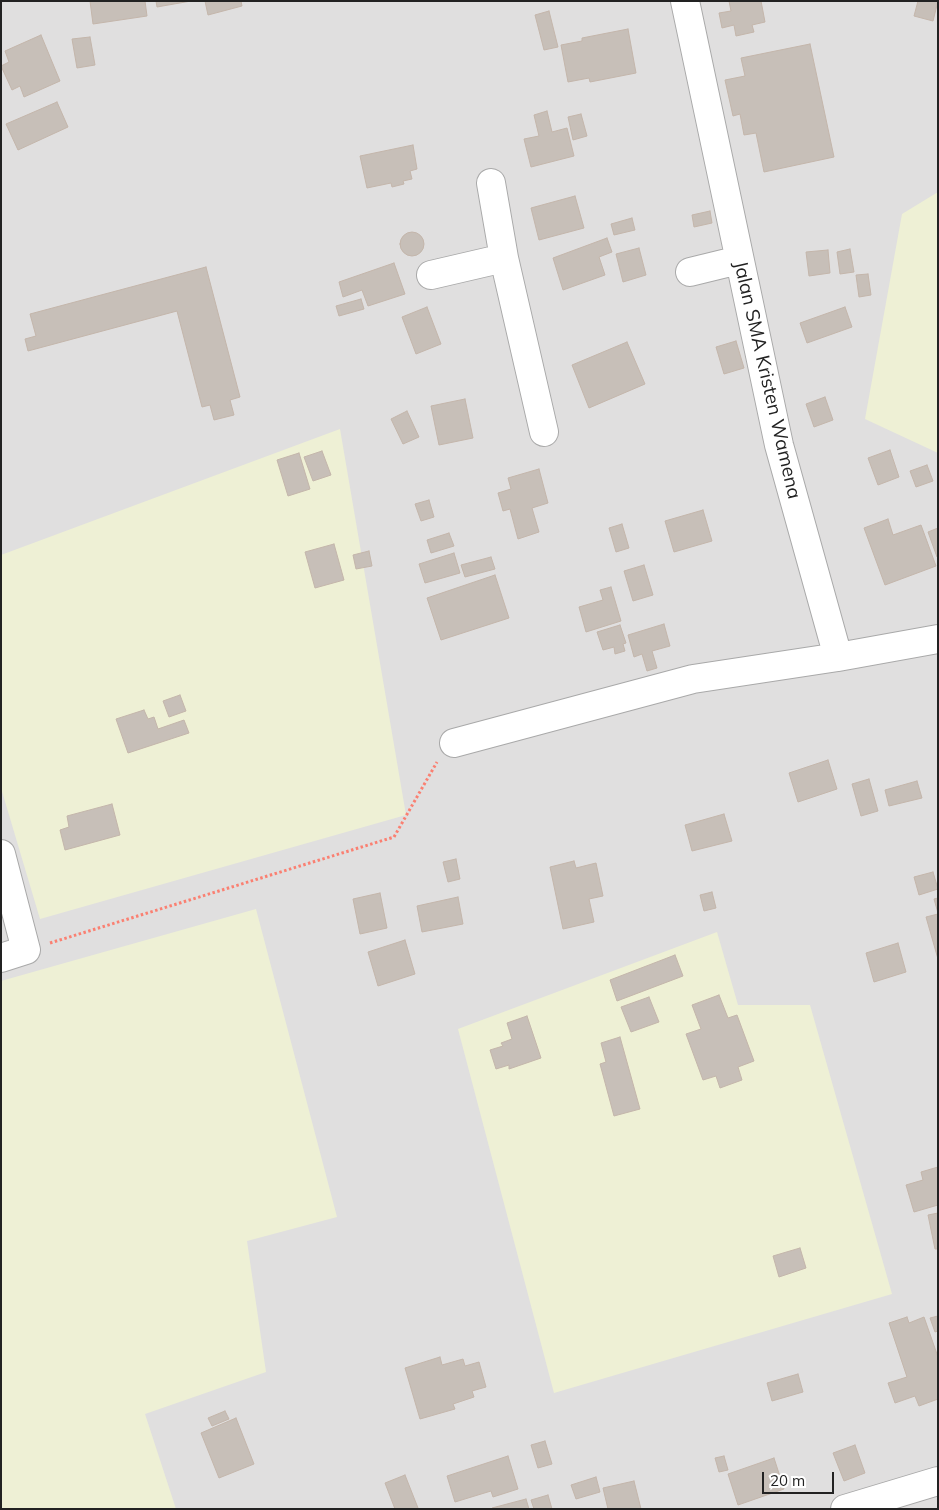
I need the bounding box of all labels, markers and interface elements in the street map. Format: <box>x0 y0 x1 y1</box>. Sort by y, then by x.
street label: Jalan SMA Kristen Wamena <box>729 259 805 501</box>
scale bar <box>764 1462 836 1494</box>
text: 20 m <box>770 1471 805 1490</box>

